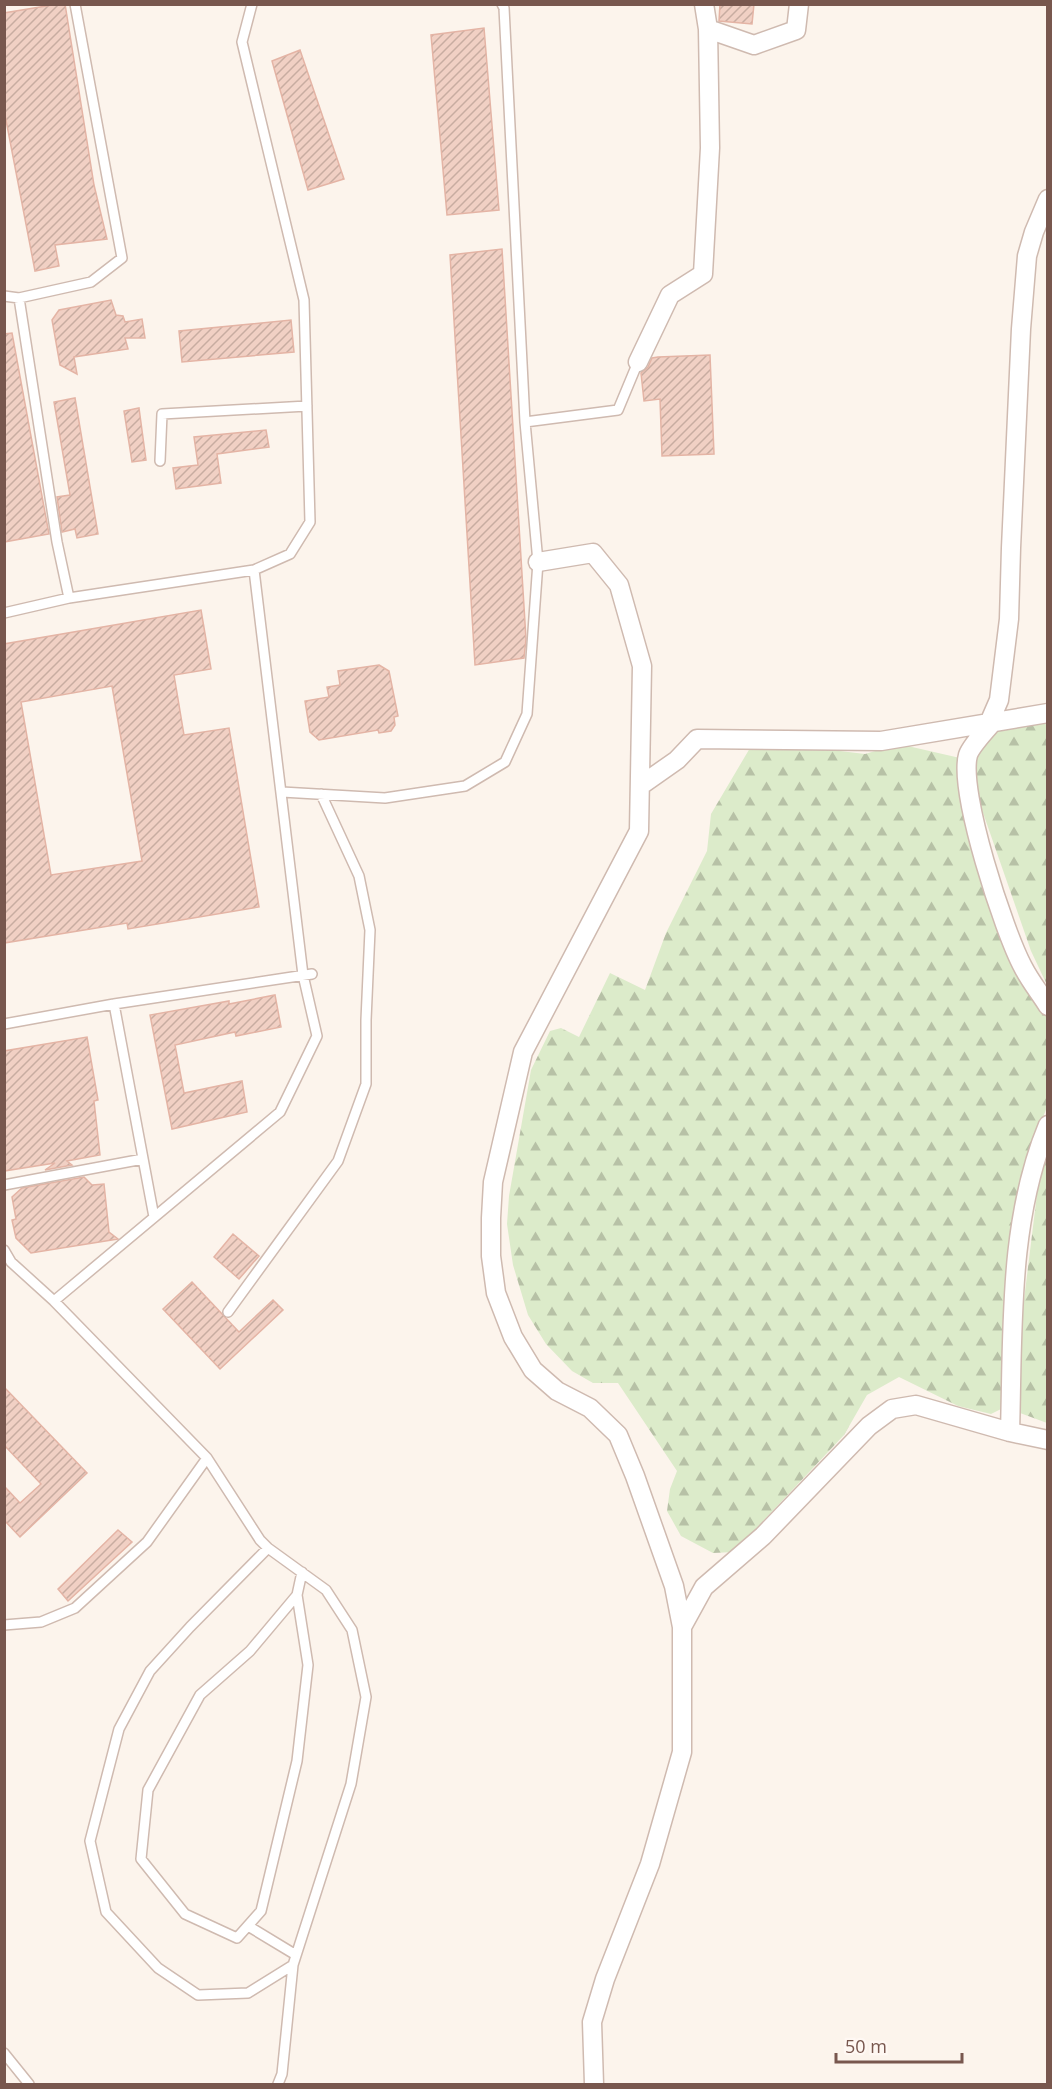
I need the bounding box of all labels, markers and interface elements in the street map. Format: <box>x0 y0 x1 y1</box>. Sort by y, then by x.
scale bar <box>836 2026 962 2064</box>
text: 50 m <box>845 2034 887 2058</box>

